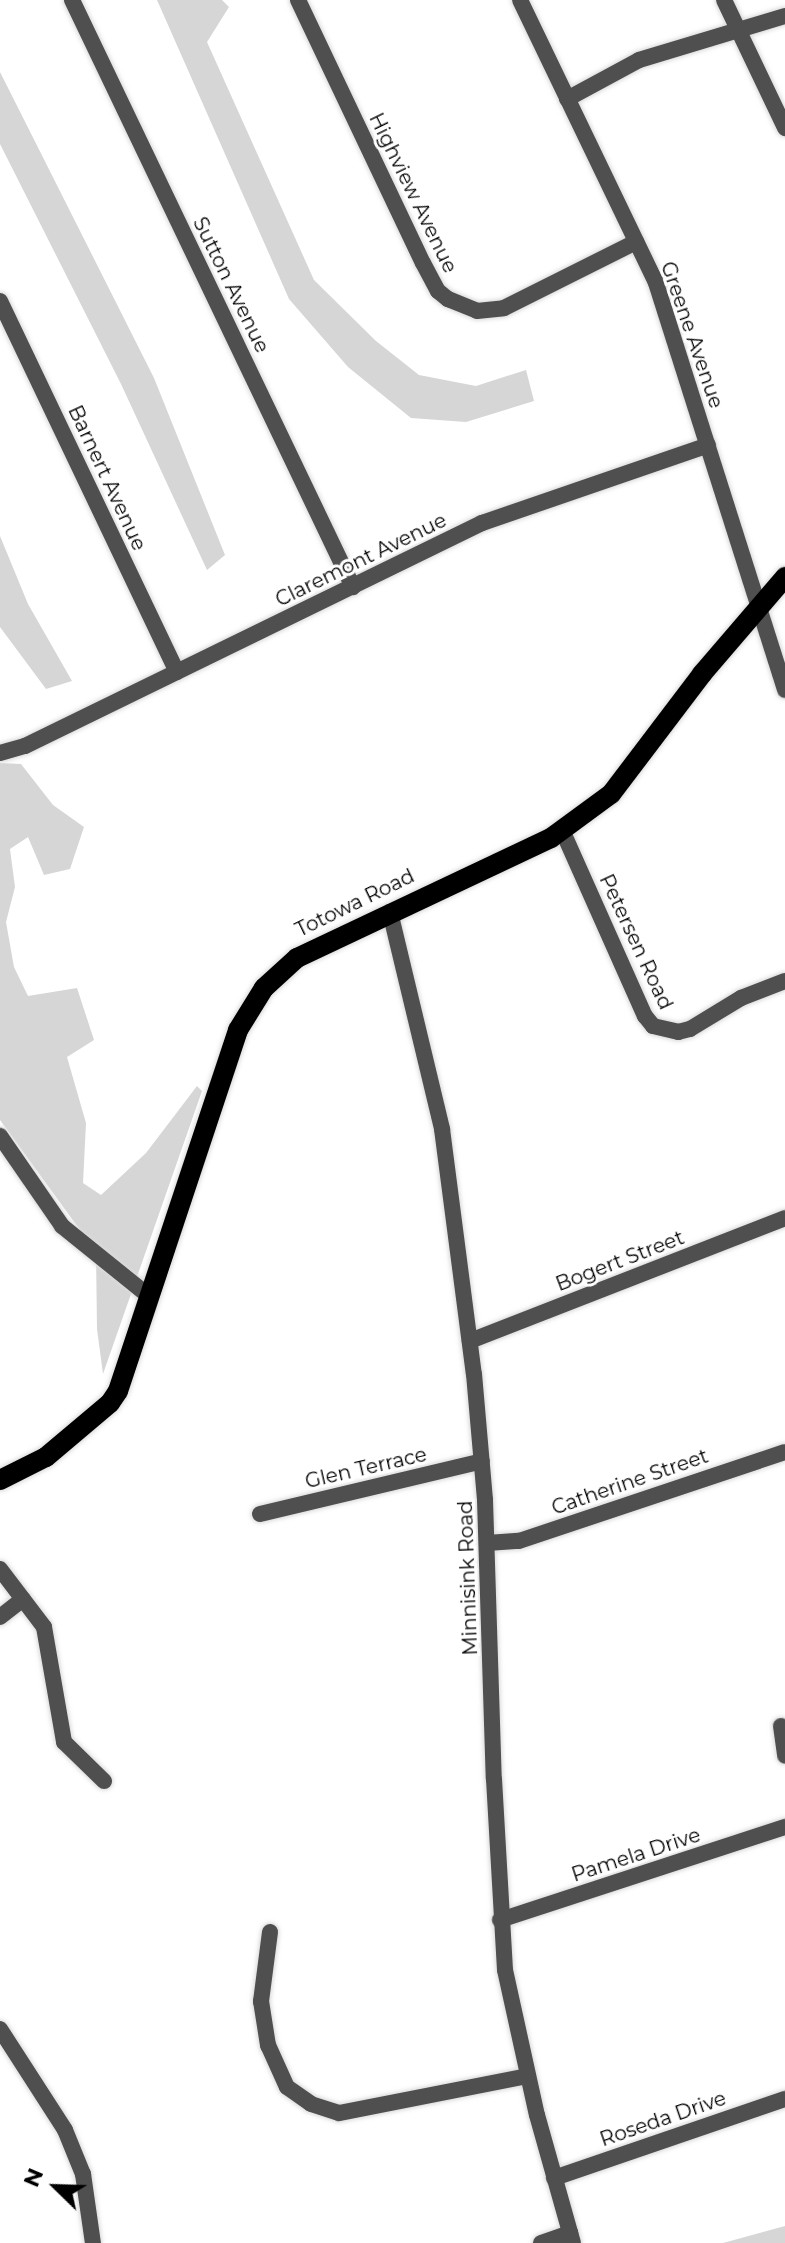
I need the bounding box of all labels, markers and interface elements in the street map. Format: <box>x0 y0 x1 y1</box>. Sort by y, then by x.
street label: Highview Avenue <box>364 109 462 277</box>
street label: Sutton Avenue <box>188 213 274 357</box>
street label: Greene Avenue <box>656 258 728 412</box>
street label: Barnert Avenue <box>63 402 151 554</box>
street label: Claremont Avenue <box>272 508 450 612</box>
street label: Totowa Road <box>292 864 418 942</box>
street label: Petersen Road <box>594 870 678 1014</box>
street label: Bogert Street <box>552 1226 688 1296</box>
street label: Glen Terrace <box>303 1442 429 1494</box>
street label: Catherine Street <box>549 1444 711 1520</box>
street label: Minnisink Road <box>453 1500 483 1656</box>
street label: Pamela Drive <box>569 1823 703 1887</box>
street label: Roseda Drive <box>597 2086 729 2152</box>
north arrow <box>16 2147 96 2227</box>
text: N <box>18 2164 49 2191</box>

